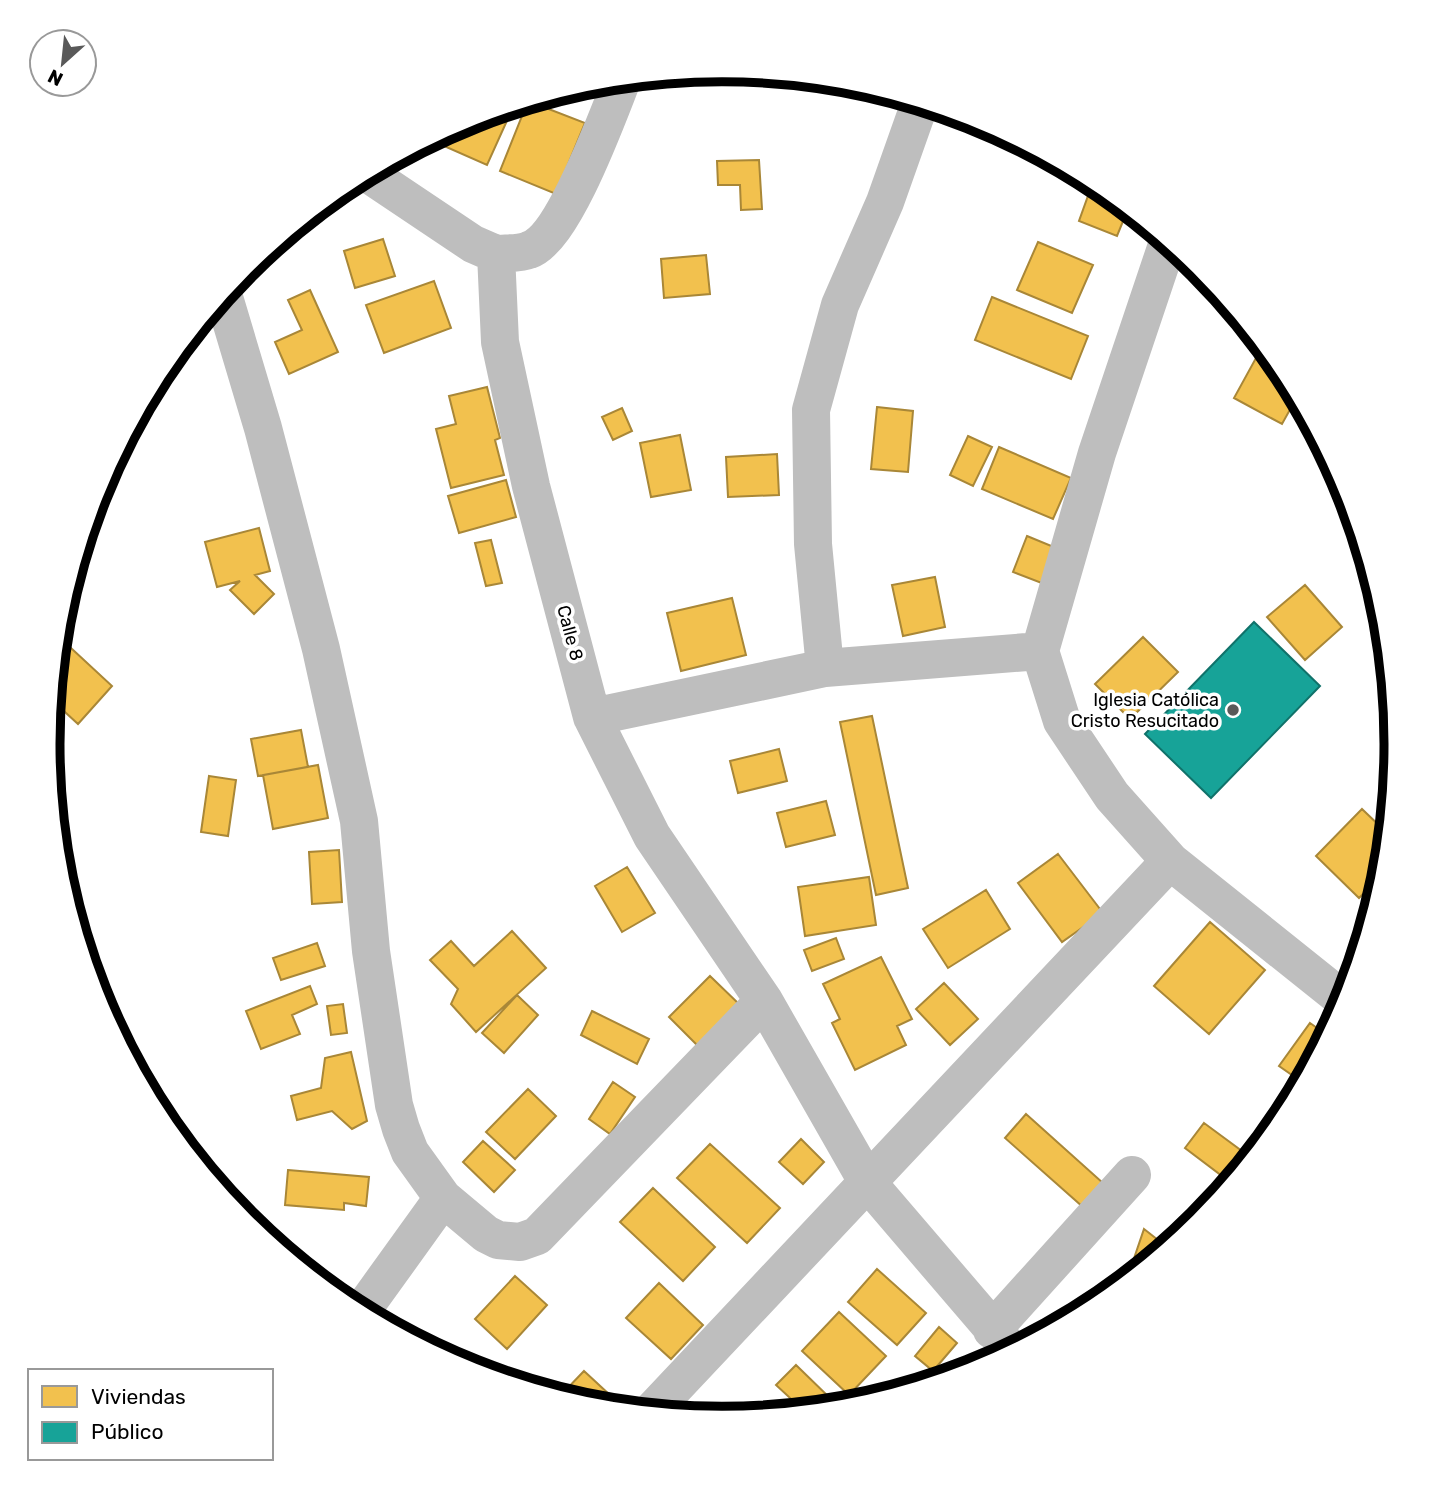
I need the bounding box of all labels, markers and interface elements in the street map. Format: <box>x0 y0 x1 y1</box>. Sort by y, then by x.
north arrow <box>28 28 98 98</box>
text: N <box>44 64 67 91</box>
street label: Calle 8 <box>552 603 588 663</box>
place label: Iglesia Católica Cristo Resucitado <box>1071 689 1219 732</box>
marker: Iglesia Católica Cristo Resucitado <box>1225 702 1241 718</box>
legend <box>28 1369 273 1460</box>
text: Viviendas <box>91 1384 186 1409</box>
text: Público <box>91 1419 163 1444</box>

